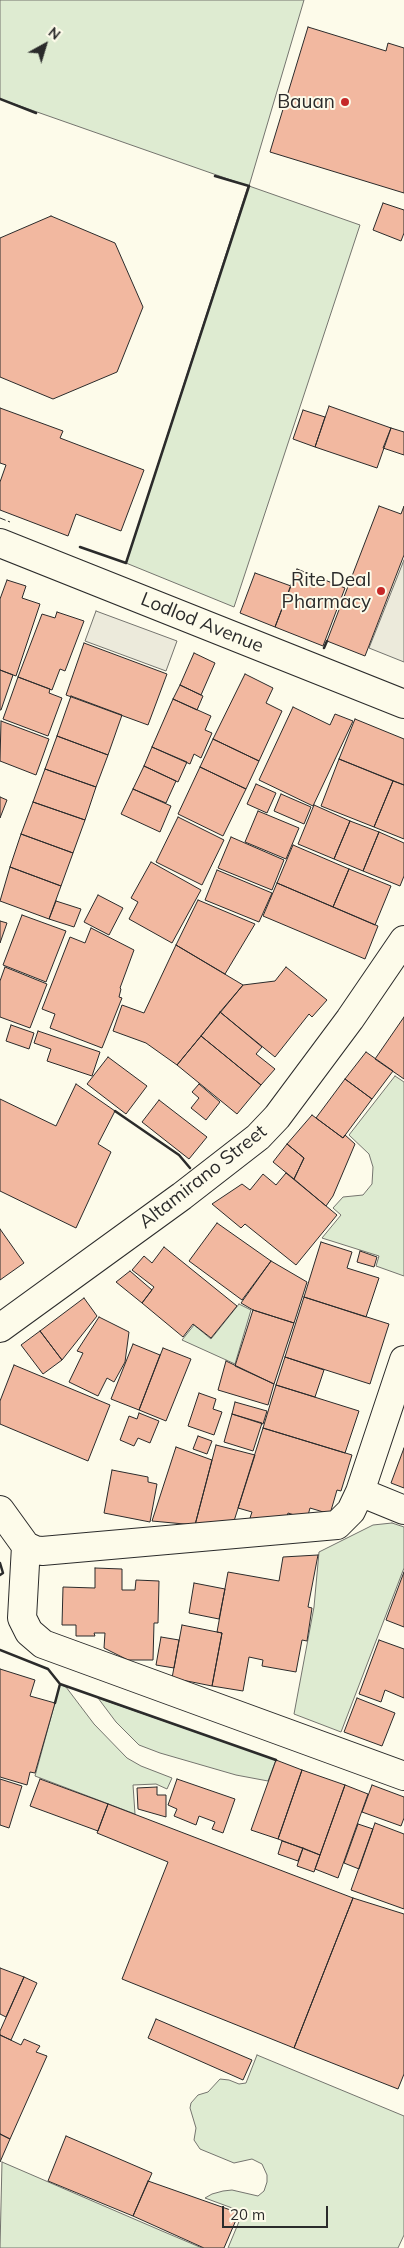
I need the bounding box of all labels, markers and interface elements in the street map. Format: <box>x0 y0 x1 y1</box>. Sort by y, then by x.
north arrow <box>20 20 70 70</box>
text: N <box>45 23 64 44</box>
place label: Bauan <box>277 91 335 113</box>
marker: Bauan <box>339 96 351 108</box>
place label: Rite Deal Pharmacy <box>282 569 371 613</box>
marker: Rite Deal Pharmacy <box>375 585 387 597</box>
street label: Lodlod Avenue <box>137 588 267 658</box>
street label: Altamirano Street <box>135 1120 271 1234</box>
scale bar <box>224 2196 330 2228</box>
text: 20 m <box>230 2205 265 2224</box>

